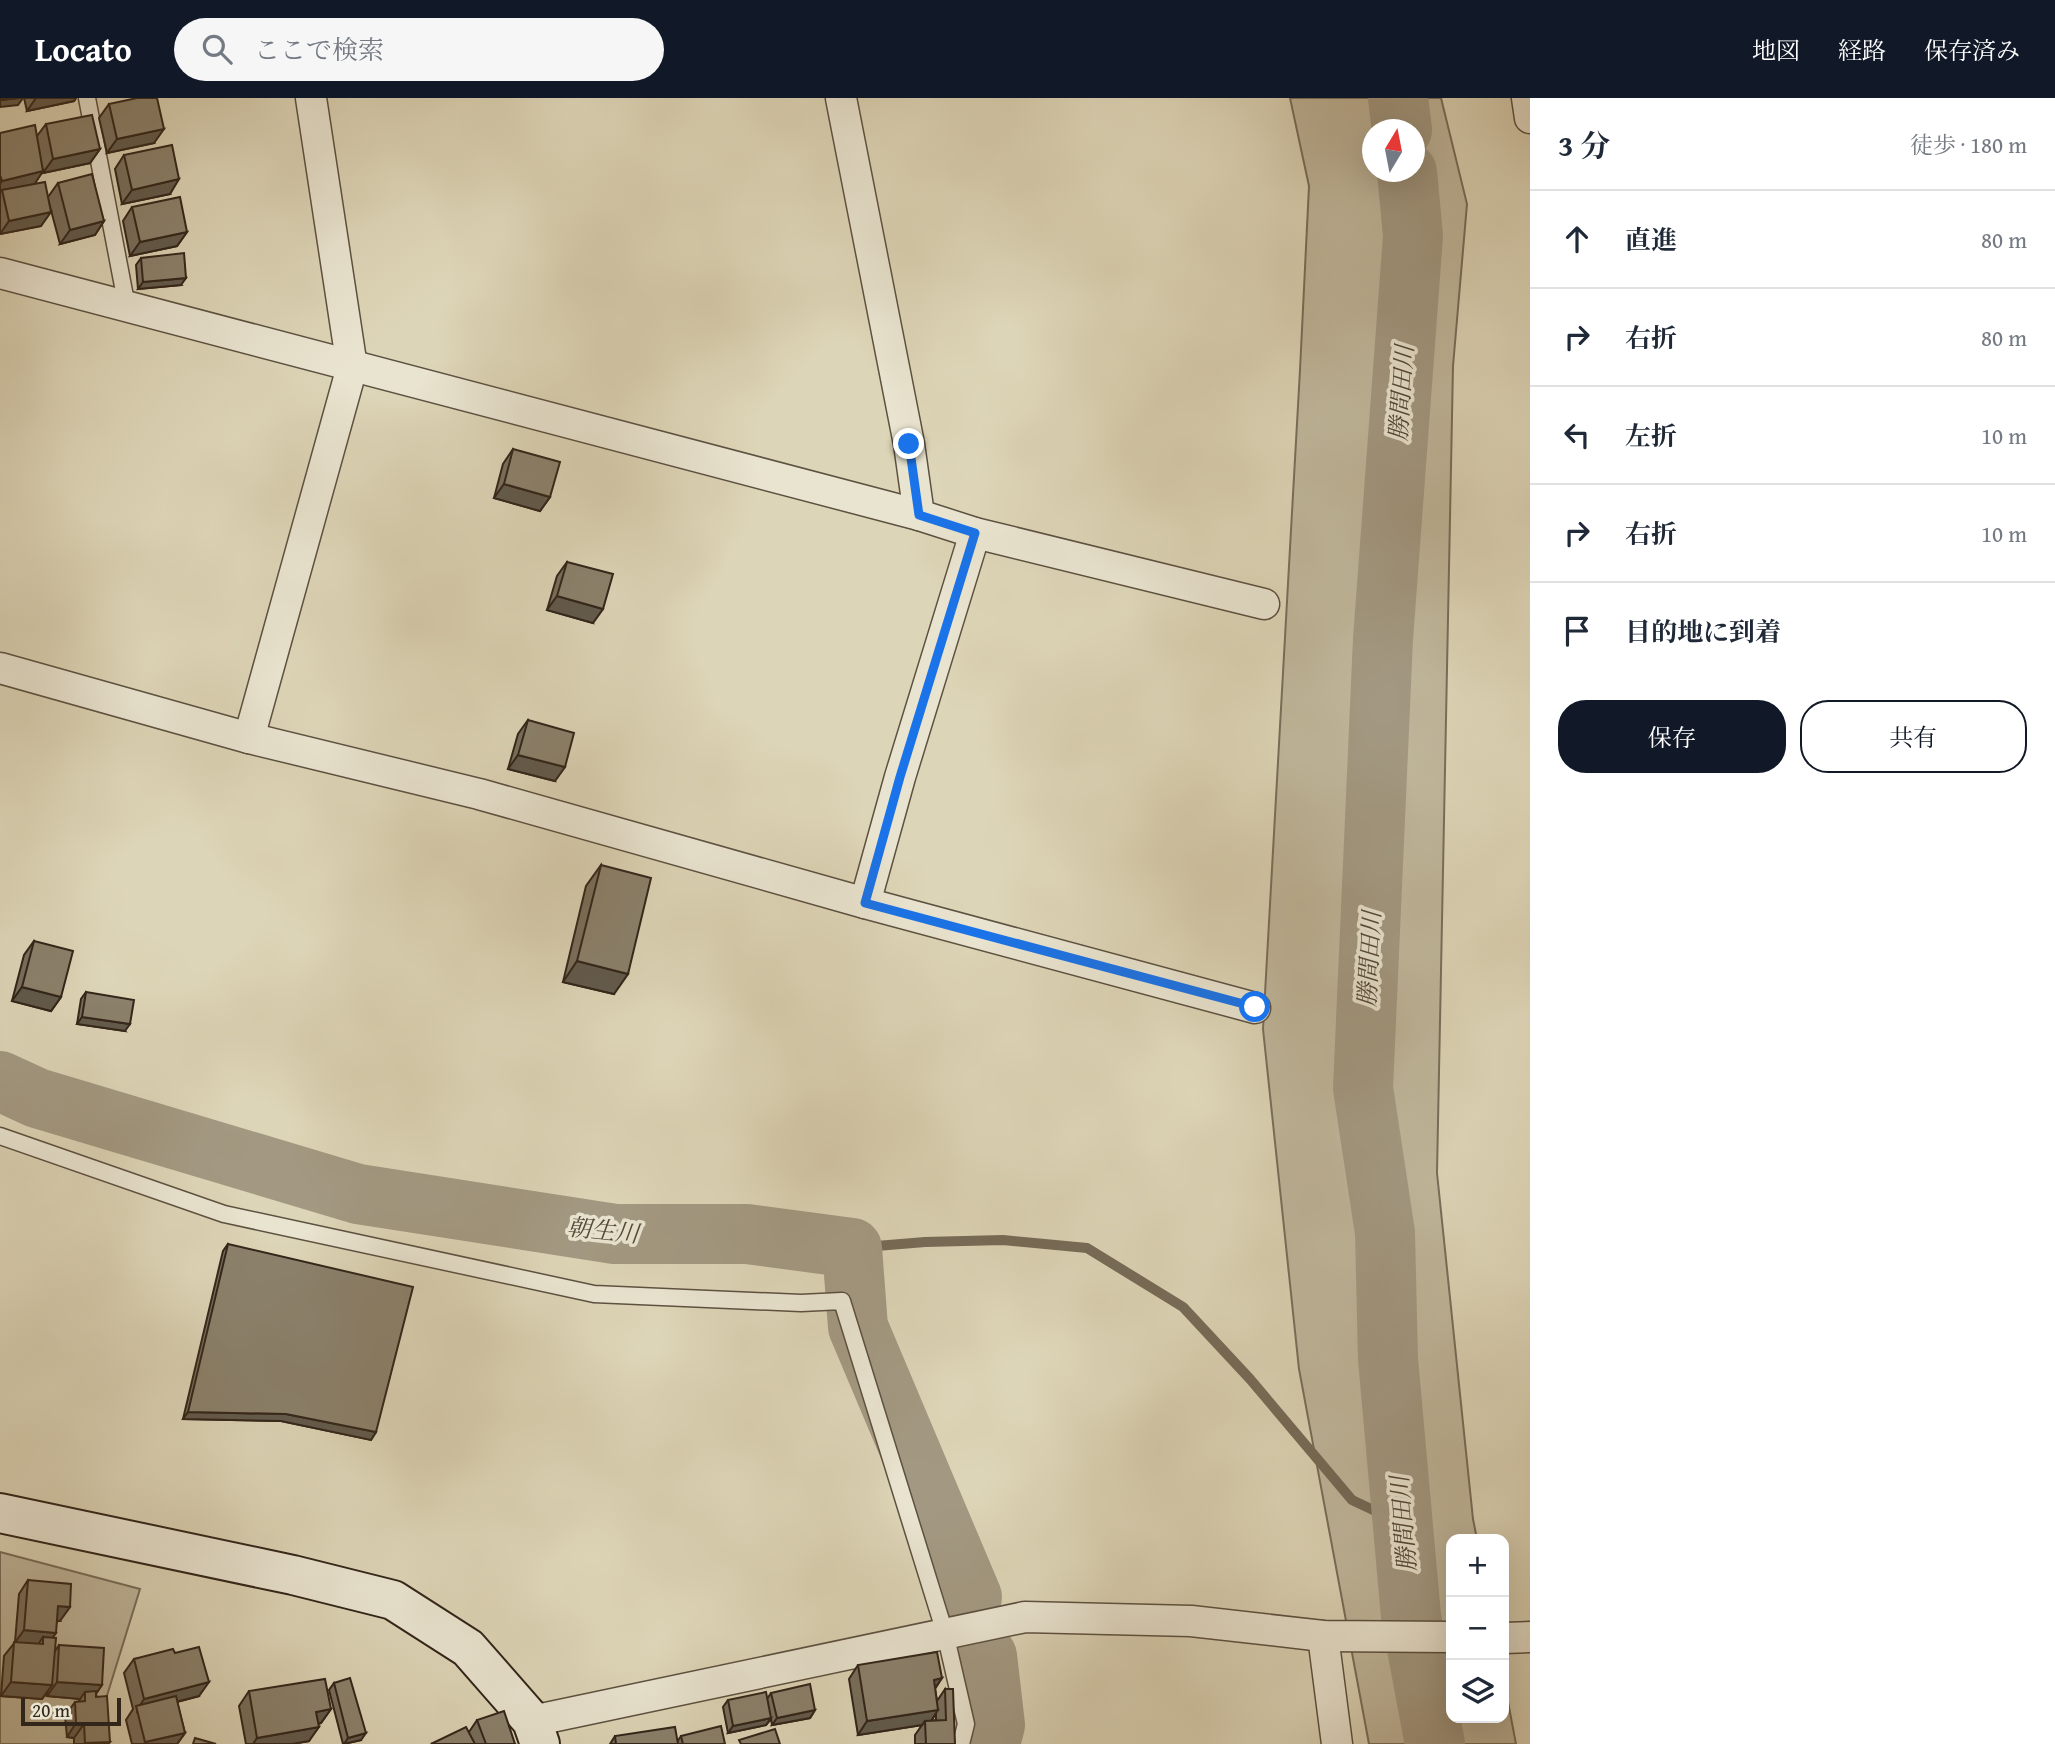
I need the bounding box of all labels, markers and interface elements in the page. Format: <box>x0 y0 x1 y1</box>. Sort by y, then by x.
search box <box>174 18 664 81</box>
text: Locato <box>35 25 132 73</box>
icon: search <box>198 30 236 68</box>
text: ここで検索 <box>254 30 384 69</box>
text: 地図 <box>1752 33 1800 68</box>
text: 経路 <box>1838 33 1886 68</box>
text: 保存済み <box>1924 33 2020 68</box>
north arrow <box>1362 119 1425 182</box>
text: 3 分 <box>1558 123 1610 167</box>
text: 徒歩 · 180 m <box>1910 128 2027 161</box>
icon: ahead <box>1558 220 1596 258</box>
text: 直進 <box>1625 220 1677 259</box>
text: 80 m <box>1981 223 2027 256</box>
icon: right <box>1558 318 1596 356</box>
text: 右折 <box>1625 318 1677 357</box>
text: 80 m <box>1981 321 2027 354</box>
water label: 勝間田川 <box>1380 341 1422 442</box>
icon: left <box>1558 416 1596 454</box>
text: 左折 <box>1625 416 1677 455</box>
text: 10 m <box>1981 419 2027 452</box>
route end <box>893 428 924 459</box>
icon: right <box>1558 514 1596 552</box>
text: 右折 <box>1625 514 1677 553</box>
text: 10 m <box>1981 517 2027 550</box>
icon: arrive <box>1558 612 1596 650</box>
text: 目的地に到着 <box>1625 612 1781 651</box>
button: 保存 <box>1558 700 1786 773</box>
button: 共有 <box>1800 700 2027 773</box>
water label: 勝間田川 <box>1349 907 1389 1008</box>
route start <box>1239 991 1270 1022</box>
water label: 朝生川 <box>565 1209 644 1251</box>
water label: 勝間田川 <box>1381 1472 1425 1573</box>
map controls <box>1446 1534 1509 1723</box>
button: + <box>1446 1534 1509 1597</box>
button: − <box>1446 1597 1509 1660</box>
button: layers <box>1446 1660 1509 1723</box>
scale bar <box>21 1695 121 1727</box>
text: 20 m <box>32 1696 70 1724</box>

